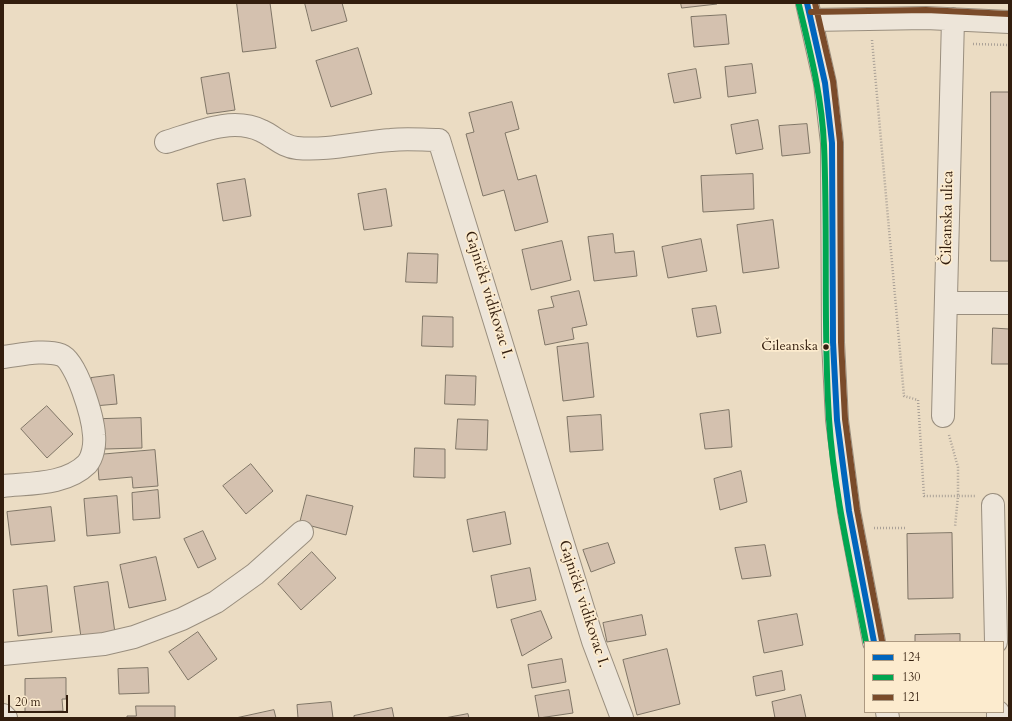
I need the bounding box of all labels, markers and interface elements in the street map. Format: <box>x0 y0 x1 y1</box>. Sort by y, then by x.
street label: Čileanska ulica <box>938 171 958 265</box>
street label: Gajnički vidikovac I. <box>460 229 516 361</box>
place label: Čileanska <box>761 339 818 355</box>
marker: Čileanska <box>821 342 831 352</box>
street label: Gajnički vidikovac I. <box>554 538 612 670</box>
legend <box>864 641 1004 713</box>
text: 124 <box>902 649 920 665</box>
text: 130 <box>902 669 920 685</box>
scale bar <box>10 687 70 713</box>
text: 121 <box>902 689 920 705</box>
text: 20 m <box>15 694 41 710</box>

